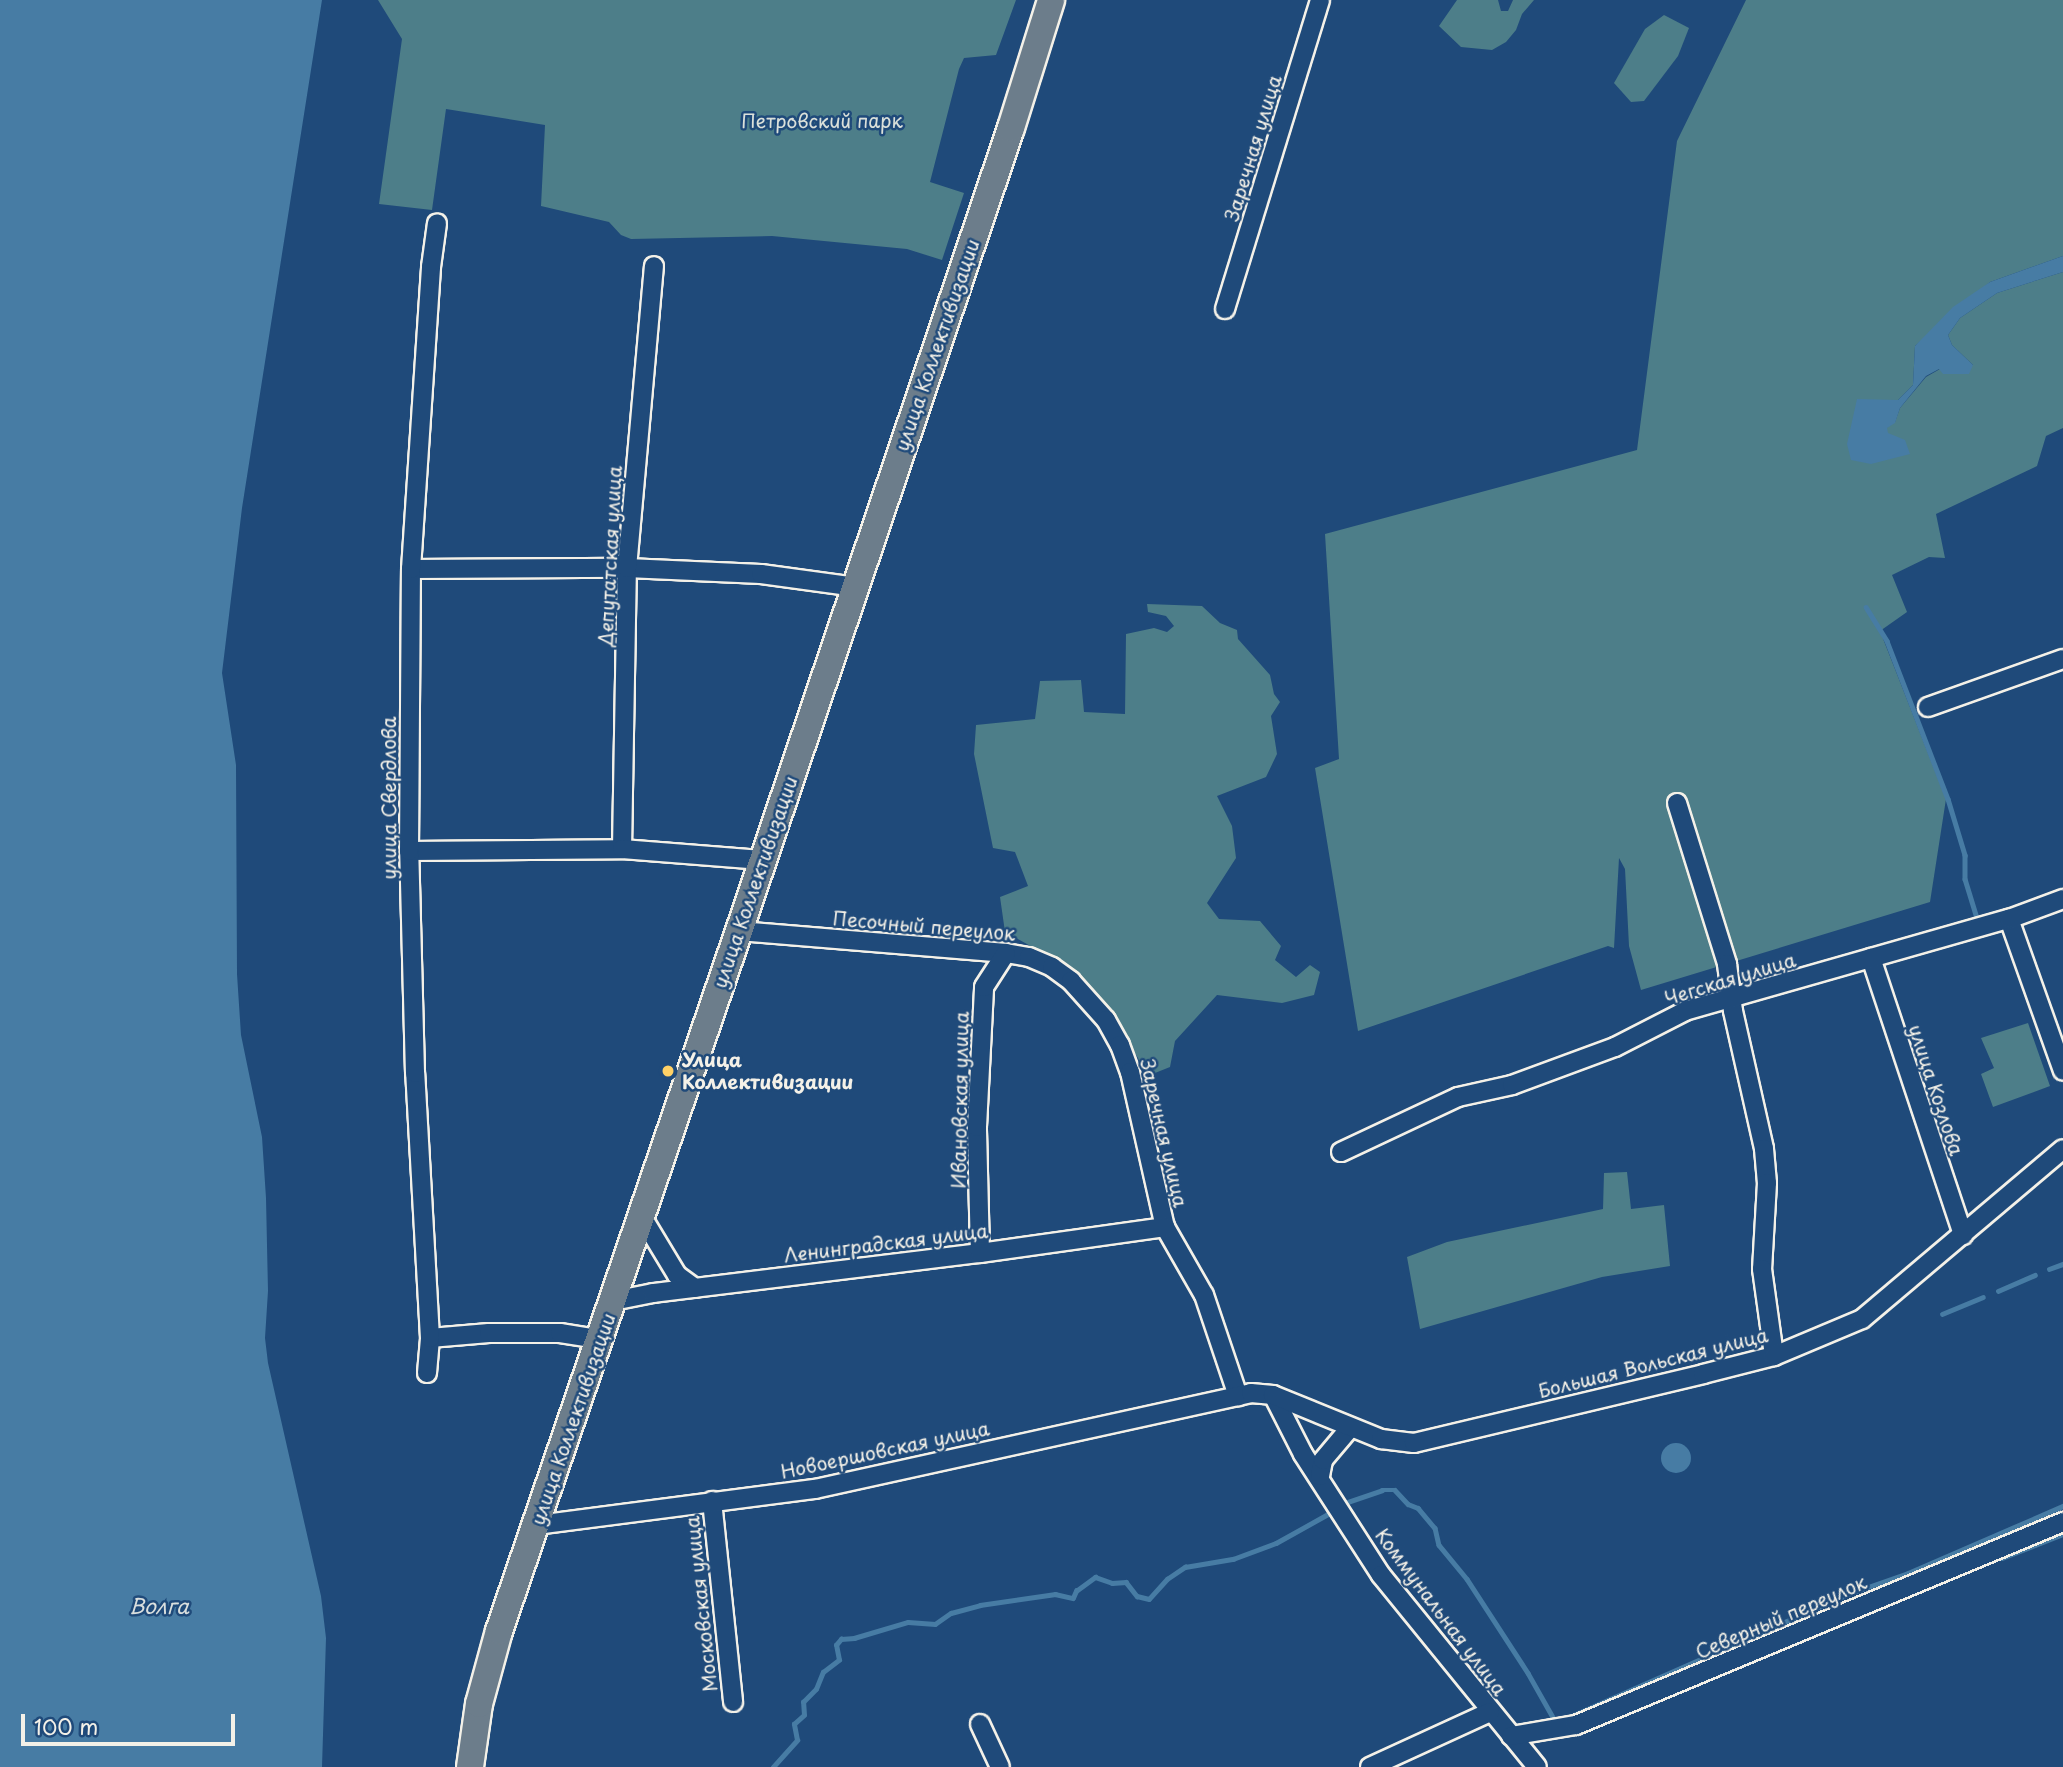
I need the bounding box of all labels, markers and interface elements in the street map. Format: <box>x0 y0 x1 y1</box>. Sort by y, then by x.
street label: Заречная улица <box>1220 72 1286 224</box>
park label: Петровский парк <box>741 110 903 132</box>
street label: улица Коллективизации <box>890 236 984 454</box>
street label: Депутатская улица <box>594 465 626 647</box>
street label: улица Свердлова <box>378 716 400 880</box>
street label: улица Коллективизации <box>708 773 802 991</box>
street label: Песочный переулок <box>832 907 1016 945</box>
street label: Чегская улица <box>1661 948 1799 1010</box>
street label: Ивановская улица <box>947 1011 973 1189</box>
street label: улица Козлова <box>1904 1021 1968 1159</box>
place label: Улица Коллективизации <box>682 1049 854 1093</box>
street label: Заречная улица <box>1136 1056 1192 1210</box>
marker: Улица Коллективизации <box>660 1063 676 1079</box>
street label: Ленинградская улица <box>782 1219 990 1267</box>
street label: улица Коллективизации <box>526 1310 620 1528</box>
street label: Большая Вольская улица <box>1535 1323 1771 1403</box>
street label: Новоершовская улица <box>778 1417 992 1483</box>
street label: Московская улица <box>680 1515 722 1693</box>
street label: Коммунальная улица <box>1370 1524 1512 1700</box>
street label: Северный переулок <box>1692 1571 1870 1663</box>
water label: Волга <box>129 1592 189 1618</box>
scale bar <box>24 1700 238 1744</box>
text: 100 m <box>34 1710 98 1742</box>

